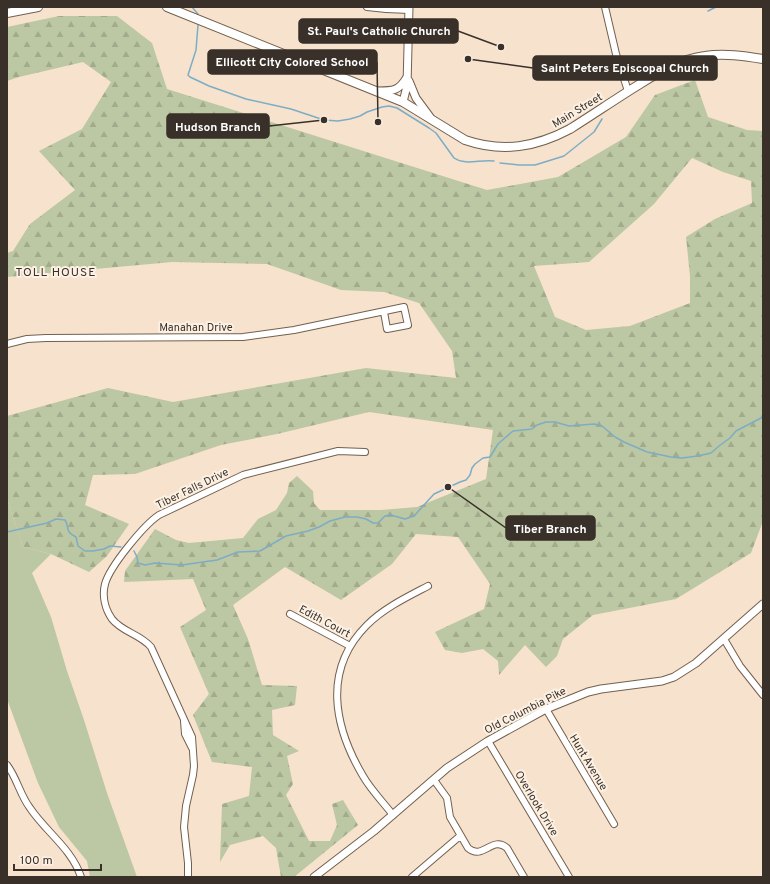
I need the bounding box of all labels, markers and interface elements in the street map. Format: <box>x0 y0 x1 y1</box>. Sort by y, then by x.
callout: St. Paul's Catholic Church <box>299 19 458 43</box>
text: St. Paul's Catholic Church <box>307 24 451 40</box>
callout: Ellicott City Colored School <box>208 50 377 74</box>
text: Ellicott City Colored School <box>216 55 368 71</box>
callout: Saint Peters Episcopal Church <box>533 56 717 80</box>
text: Saint Peters Episcopal Church <box>541 61 709 77</box>
street label: Main Street <box>550 90 605 131</box>
callout: Hudson Branch <box>167 114 269 138</box>
text: Hudson Branch <box>175 120 261 136</box>
district label: TOLL HOUSE <box>16 265 96 281</box>
street label: Manahan Drive <box>159 321 233 335</box>
street label: Tiber Falls Drive <box>154 465 231 513</box>
callout: Tiber Branch <box>506 516 595 540</box>
text: Tiber Branch <box>514 522 587 538</box>
street label: Edith Court <box>296 603 353 641</box>
street label: Old Columbia Pike <box>482 684 569 738</box>
street label: Hunt Avenue <box>566 732 610 793</box>
street label: Overlook Drive <box>511 768 561 839</box>
scale bar <box>14 846 101 872</box>
text: 100 m <box>20 853 53 869</box>

